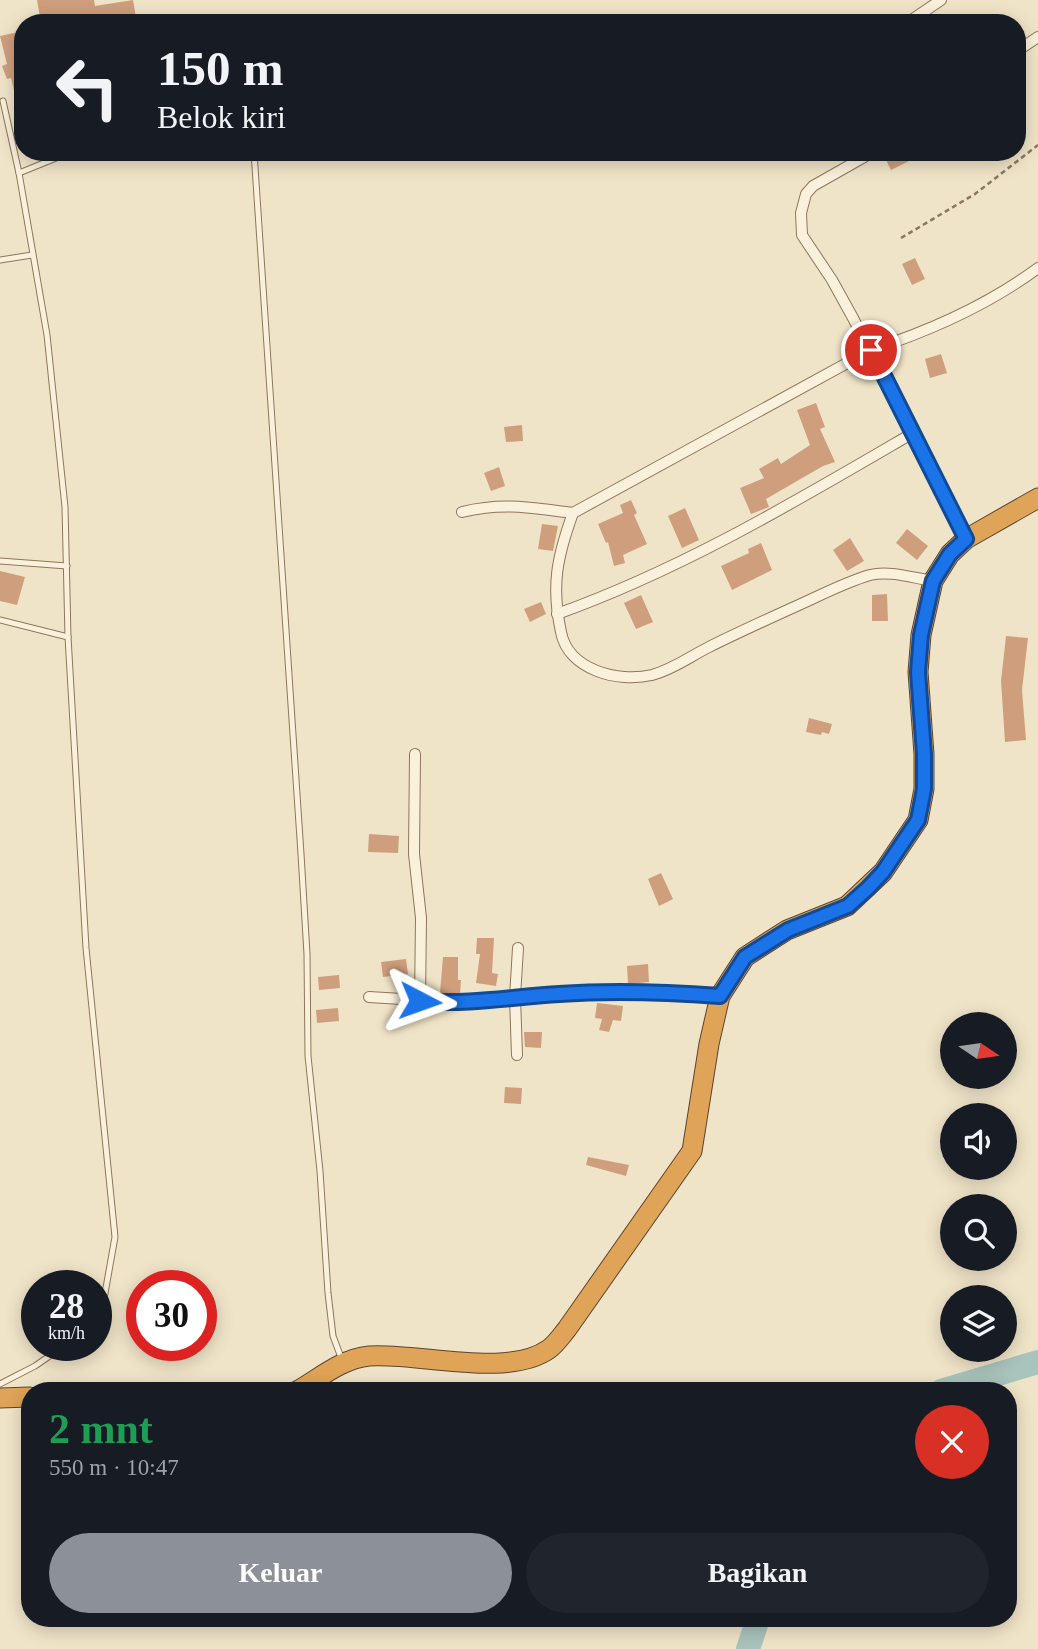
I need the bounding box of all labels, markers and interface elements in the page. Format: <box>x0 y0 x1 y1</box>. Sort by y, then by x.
text: 150 m <box>157 41 284 96</box>
icon: left <box>42 42 133 133</box>
text: Belok kiri <box>157 99 286 135</box>
pin <box>841 320 901 380</box>
icon: arrive <box>852 331 890 369</box>
position arrow <box>383 964 457 1038</box>
north arrow <box>940 1012 1017 1088</box>
map controls <box>940 1012 1017 1362</box>
button: sound <box>940 1103 1017 1180</box>
button: search <box>940 1194 1017 1271</box>
speed limit sign: 30 <box>126 1270 217 1361</box>
button: layers <box>940 1285 1017 1362</box>
text: 28 <box>49 1287 84 1326</box>
text: km/h <box>48 1323 85 1343</box>
button: close <box>915 1405 989 1479</box>
text: 2 mnt <box>49 1406 153 1452</box>
text: 550 m · 10:47 <box>49 1455 179 1480</box>
button: Keluar <box>49 1533 512 1613</box>
button: Bagikan <box>526 1533 989 1613</box>

